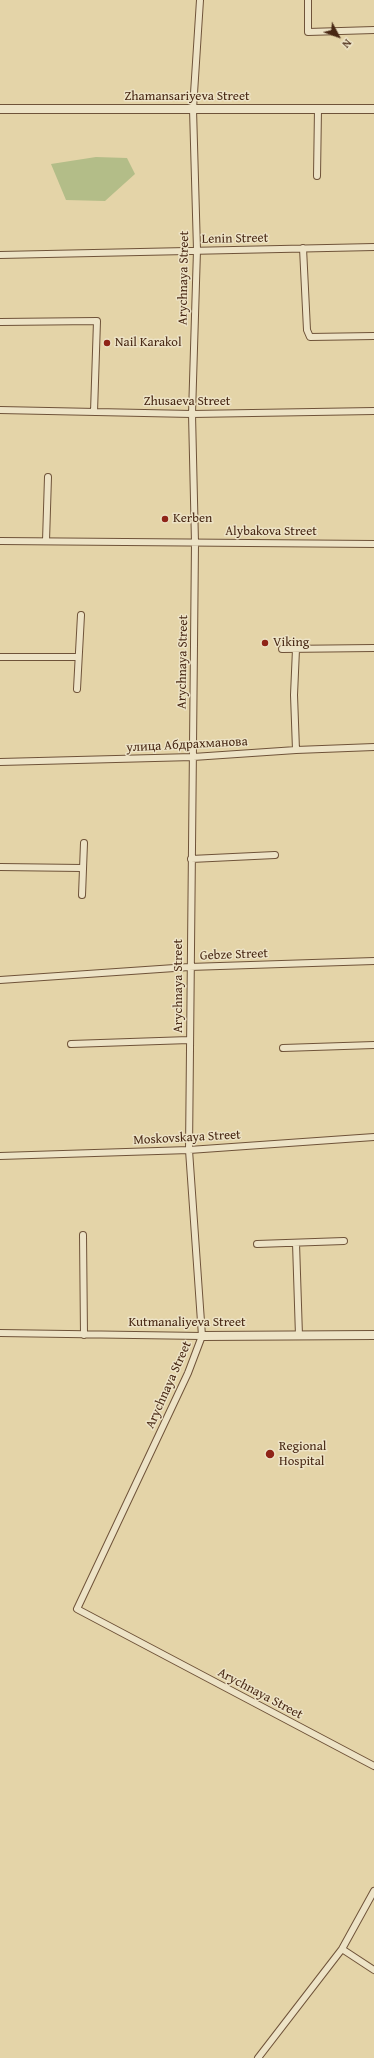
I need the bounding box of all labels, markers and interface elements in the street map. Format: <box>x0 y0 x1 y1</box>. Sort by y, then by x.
north arrow <box>318 16 358 56</box>
text: N <box>339 36 356 52</box>
street label: Zhamansariyeva Street <box>124 89 250 105</box>
street label: Arychnaya Street <box>175 231 193 325</box>
street label: Lenin Street <box>202 231 268 247</box>
place label: Nail Karakol <box>115 335 182 351</box>
marker: Nail Karakol <box>102 338 112 348</box>
street label: Zhusaeva Street <box>144 394 230 410</box>
place label: Kerben <box>173 511 212 527</box>
marker: Kerben <box>160 514 170 524</box>
street label: Alybakova Street <box>225 524 317 540</box>
street label: Arychnaya Street <box>174 615 192 709</box>
place label: Viking <box>273 635 309 651</box>
marker: Viking <box>260 638 270 648</box>
street label: улица Абдрахманова <box>126 734 248 756</box>
street label: Arychnaya Street <box>171 939 187 1033</box>
street label: Gebze Street <box>200 946 268 964</box>
street label: Moskovskaya Street <box>133 1127 241 1149</box>
street label: Kutmanaliyeva Street <box>128 1315 246 1331</box>
street label: Arychnaya Street <box>143 1339 195 1431</box>
place label: Regional Hospital <box>279 1439 326 1470</box>
marker: Regional Hospital <box>264 1448 276 1460</box>
street label: Arychnaya Street <box>215 1665 305 1723</box>

